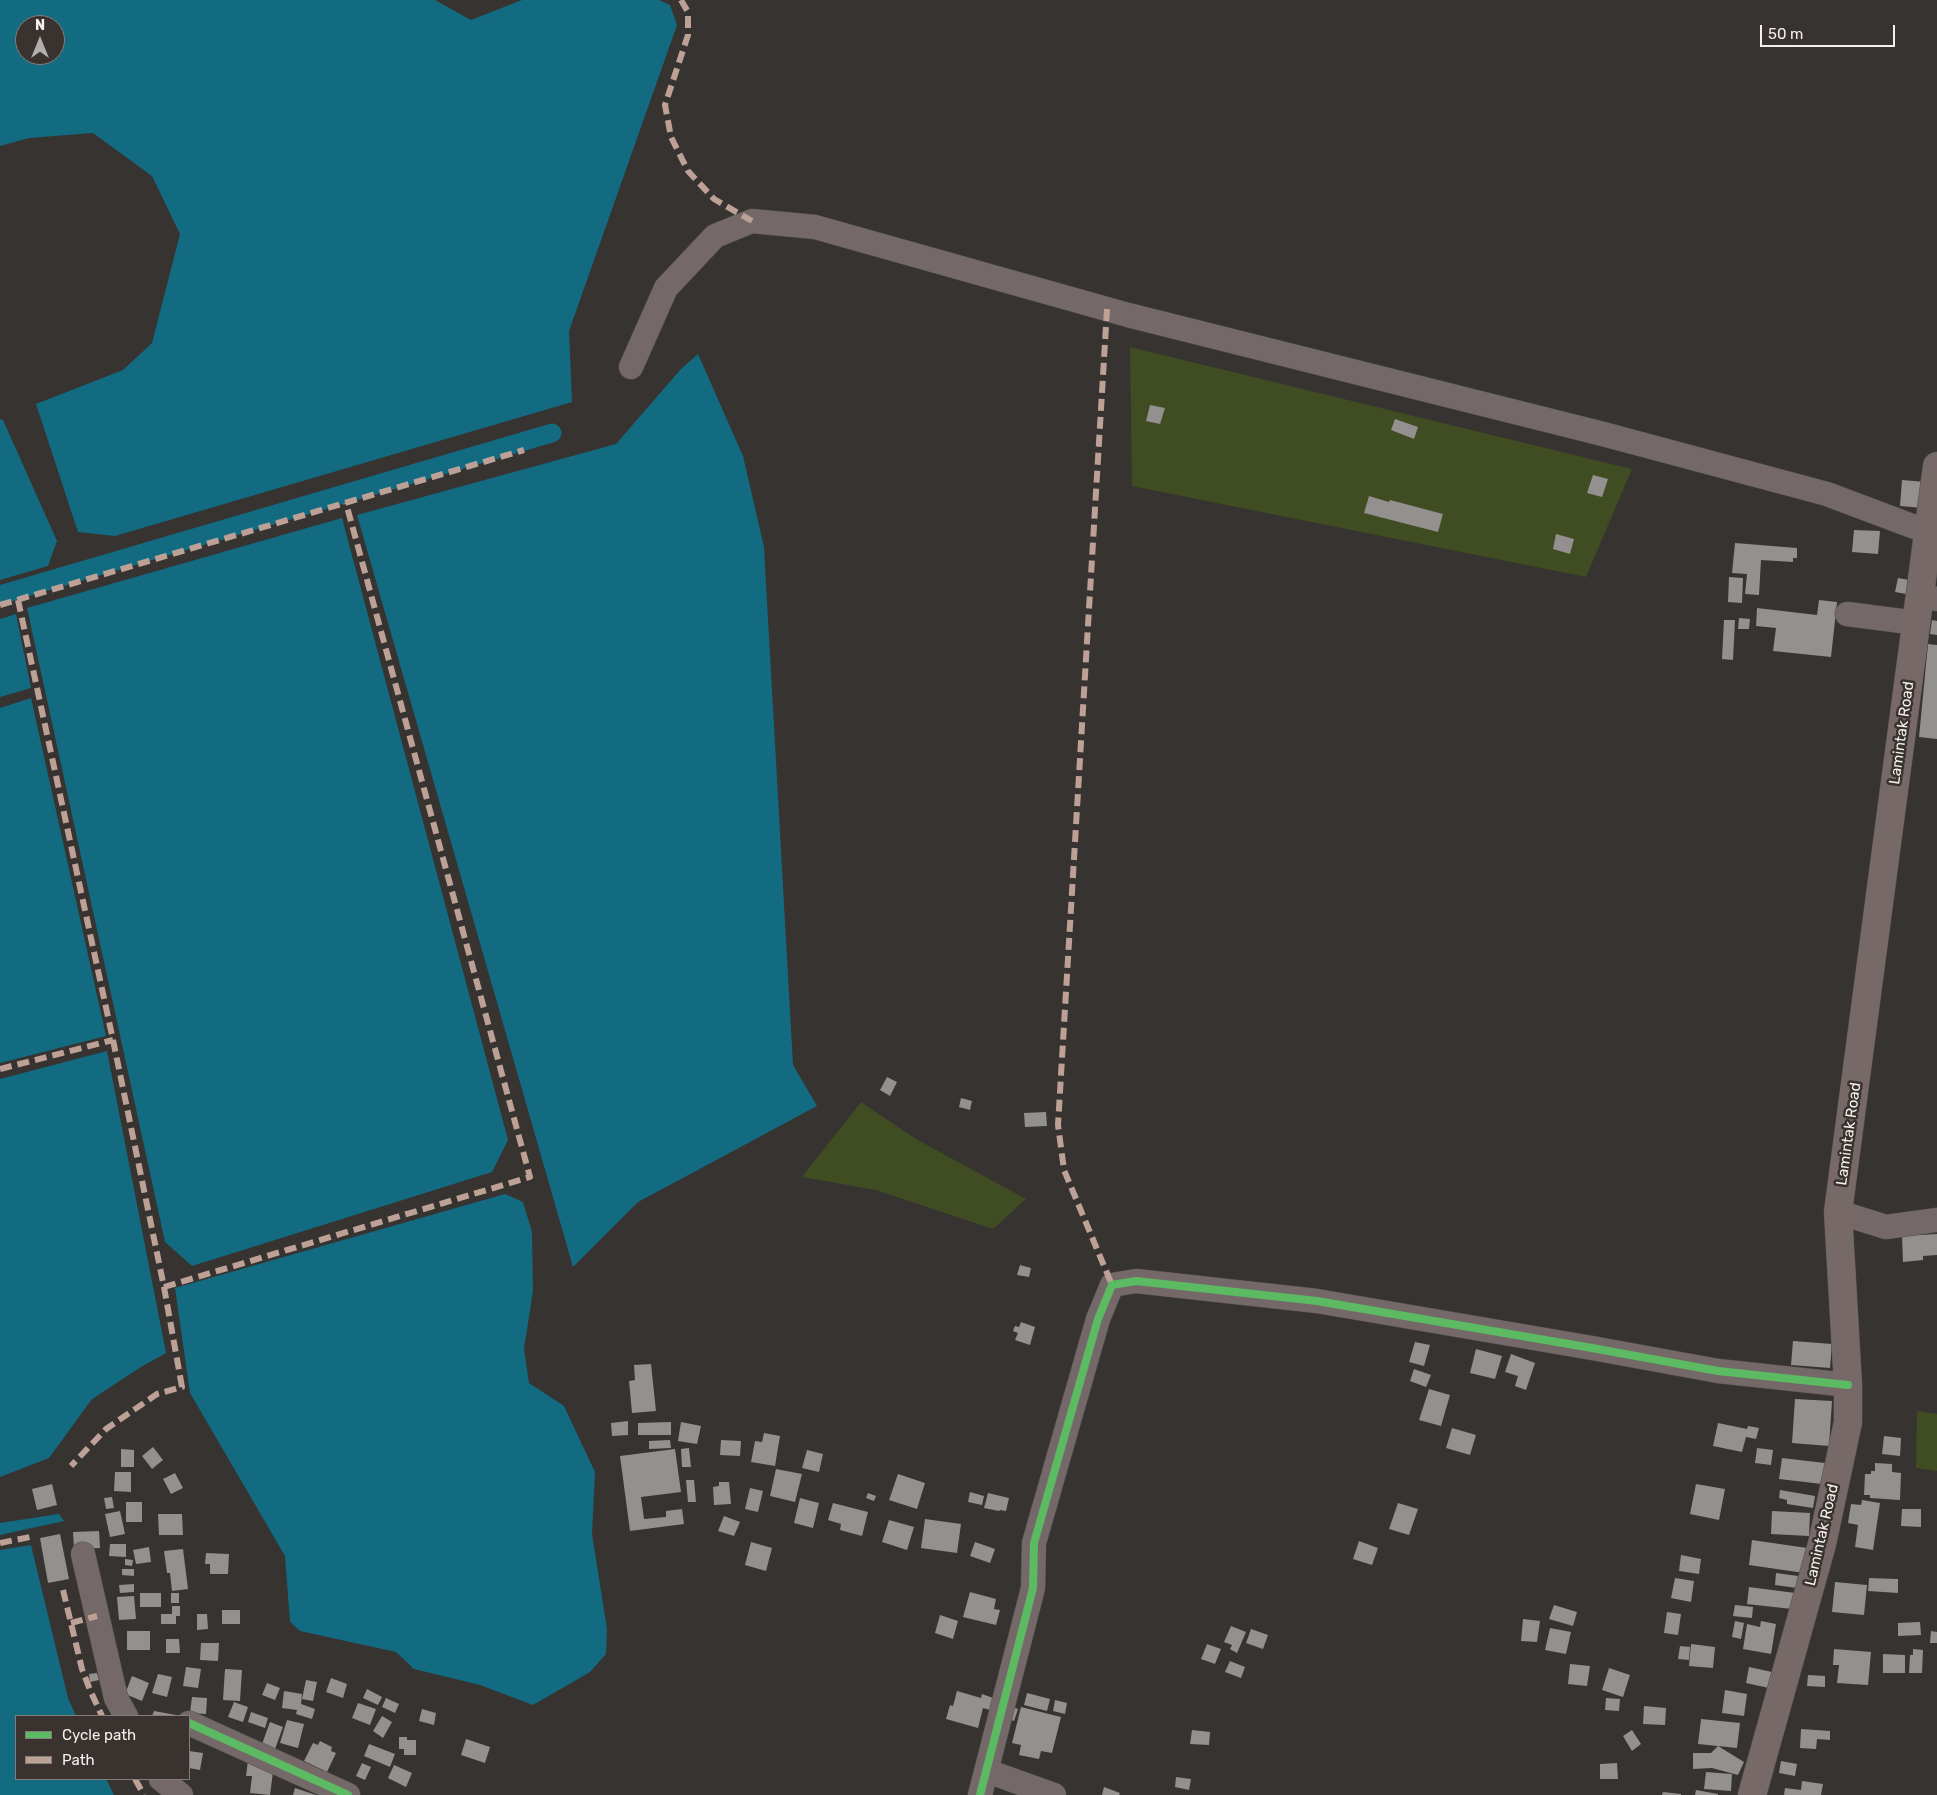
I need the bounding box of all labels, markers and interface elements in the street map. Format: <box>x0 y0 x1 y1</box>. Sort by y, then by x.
north arrow <box>15 15 65 65</box>
scale bar <box>1762 15 1897 47</box>
text: N <box>35 17 45 34</box>
text: 50 m <box>1768 25 1803 43</box>
street label: Lamintak Road <box>1886 680 1918 786</box>
street label: Lamintak Road <box>1833 1081 1865 1187</box>
street label: Lamintak Road <box>1802 1482 1842 1588</box>
legend <box>15 1715 190 1780</box>
text: Cycle path <box>62 1726 136 1744</box>
text: Path <box>62 1751 95 1769</box>

